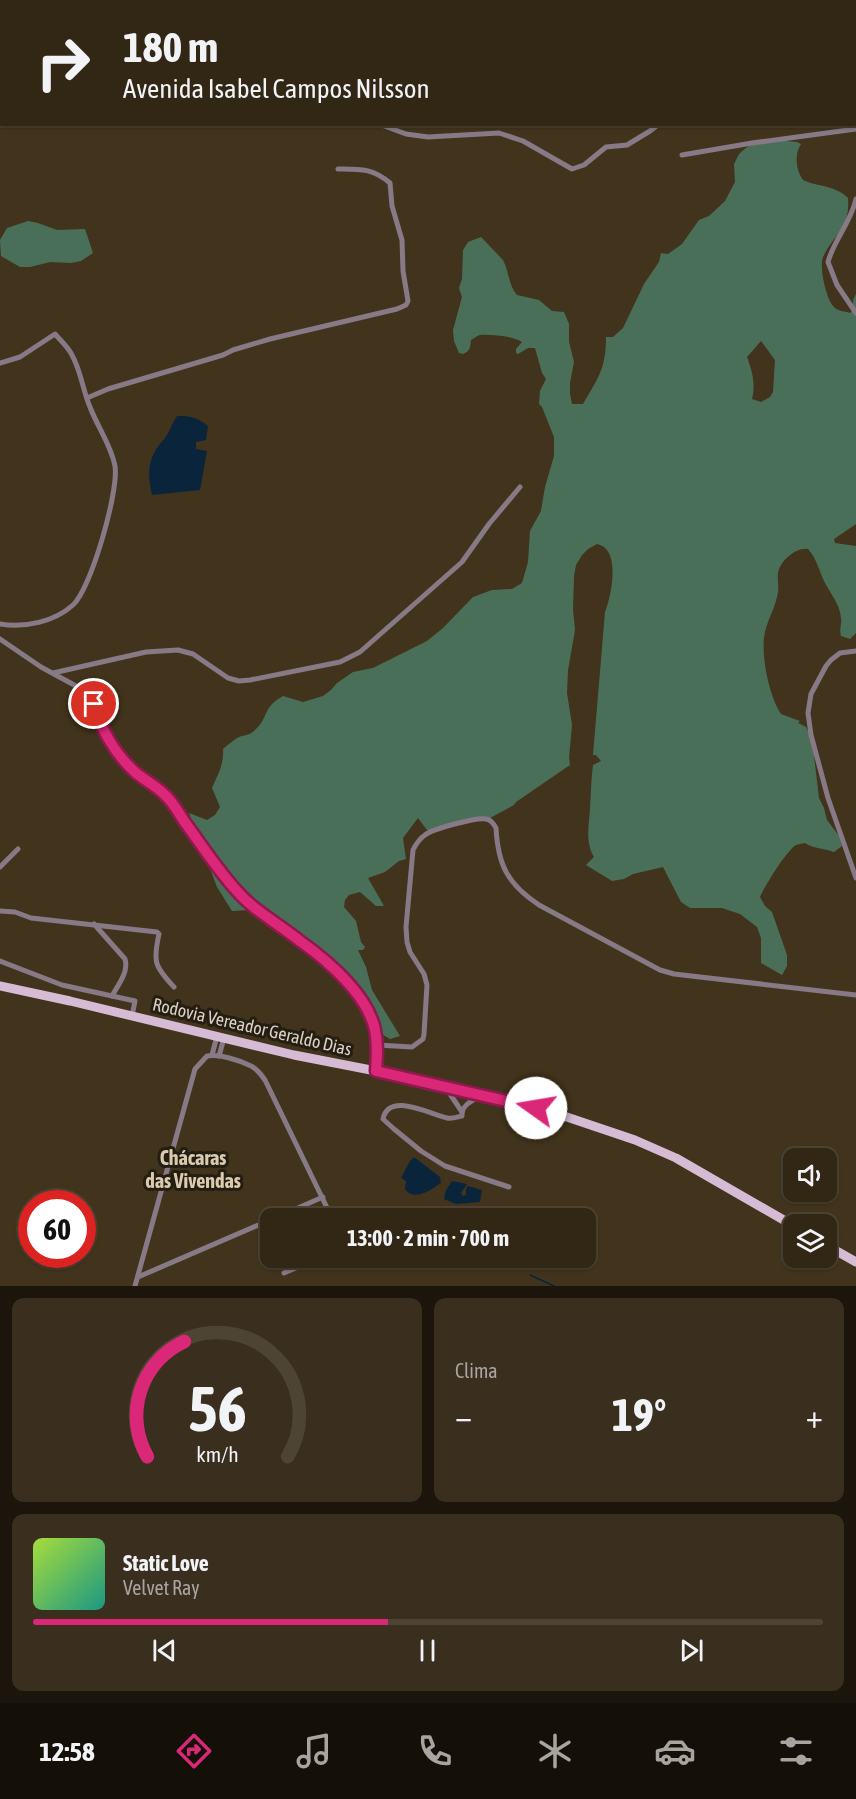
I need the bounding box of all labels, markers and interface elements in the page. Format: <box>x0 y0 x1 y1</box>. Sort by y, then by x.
text: 180 m <box>123 23 218 71</box>
icon: right <box>24 24 102 102</box>
text: Avenida Isabel Campos Nilsson <box>123 73 430 104</box>
pin <box>68 678 119 729</box>
icon: arrive <box>77 687 110 720</box>
street label: Rodovia Vereador Geraldo Dias <box>150 993 354 1060</box>
position arrow <box>504 1076 568 1140</box>
district label: Chácaras das Vivendas <box>145 1146 241 1192</box>
map controls <box>783 1148 837 1268</box>
button: sound <box>783 1148 837 1202</box>
speed limit sign: 60 <box>18 1190 96 1268</box>
button: layers <box>783 1214 837 1268</box>
text: 13:00 · 2 min · 700 m <box>347 1225 509 1251</box>
text: Clima <box>455 1359 498 1382</box>
text: 56 <box>188 1373 246 1444</box>
text: 19° <box>612 1389 666 1441</box>
text: − <box>455 1397 472 1435</box>
text: + <box>806 1397 823 1435</box>
text: km/h <box>196 1442 238 1467</box>
text: Static Love <box>123 1550 209 1576</box>
text: Velvet Ray <box>123 1576 200 1599</box>
icon: previous <box>148 1634 181 1667</box>
icon: pause <box>411 1634 444 1667</box>
icon: next <box>675 1634 708 1667</box>
icon: directions <box>173 1730 215 1772</box>
icon: music <box>293 1730 335 1772</box>
icon: phone <box>414 1730 456 1772</box>
icon: climate <box>534 1730 576 1772</box>
icon: car <box>654 1730 696 1772</box>
icon: filters <box>775 1730 817 1772</box>
text: 12:58 <box>39 1736 95 1767</box>

